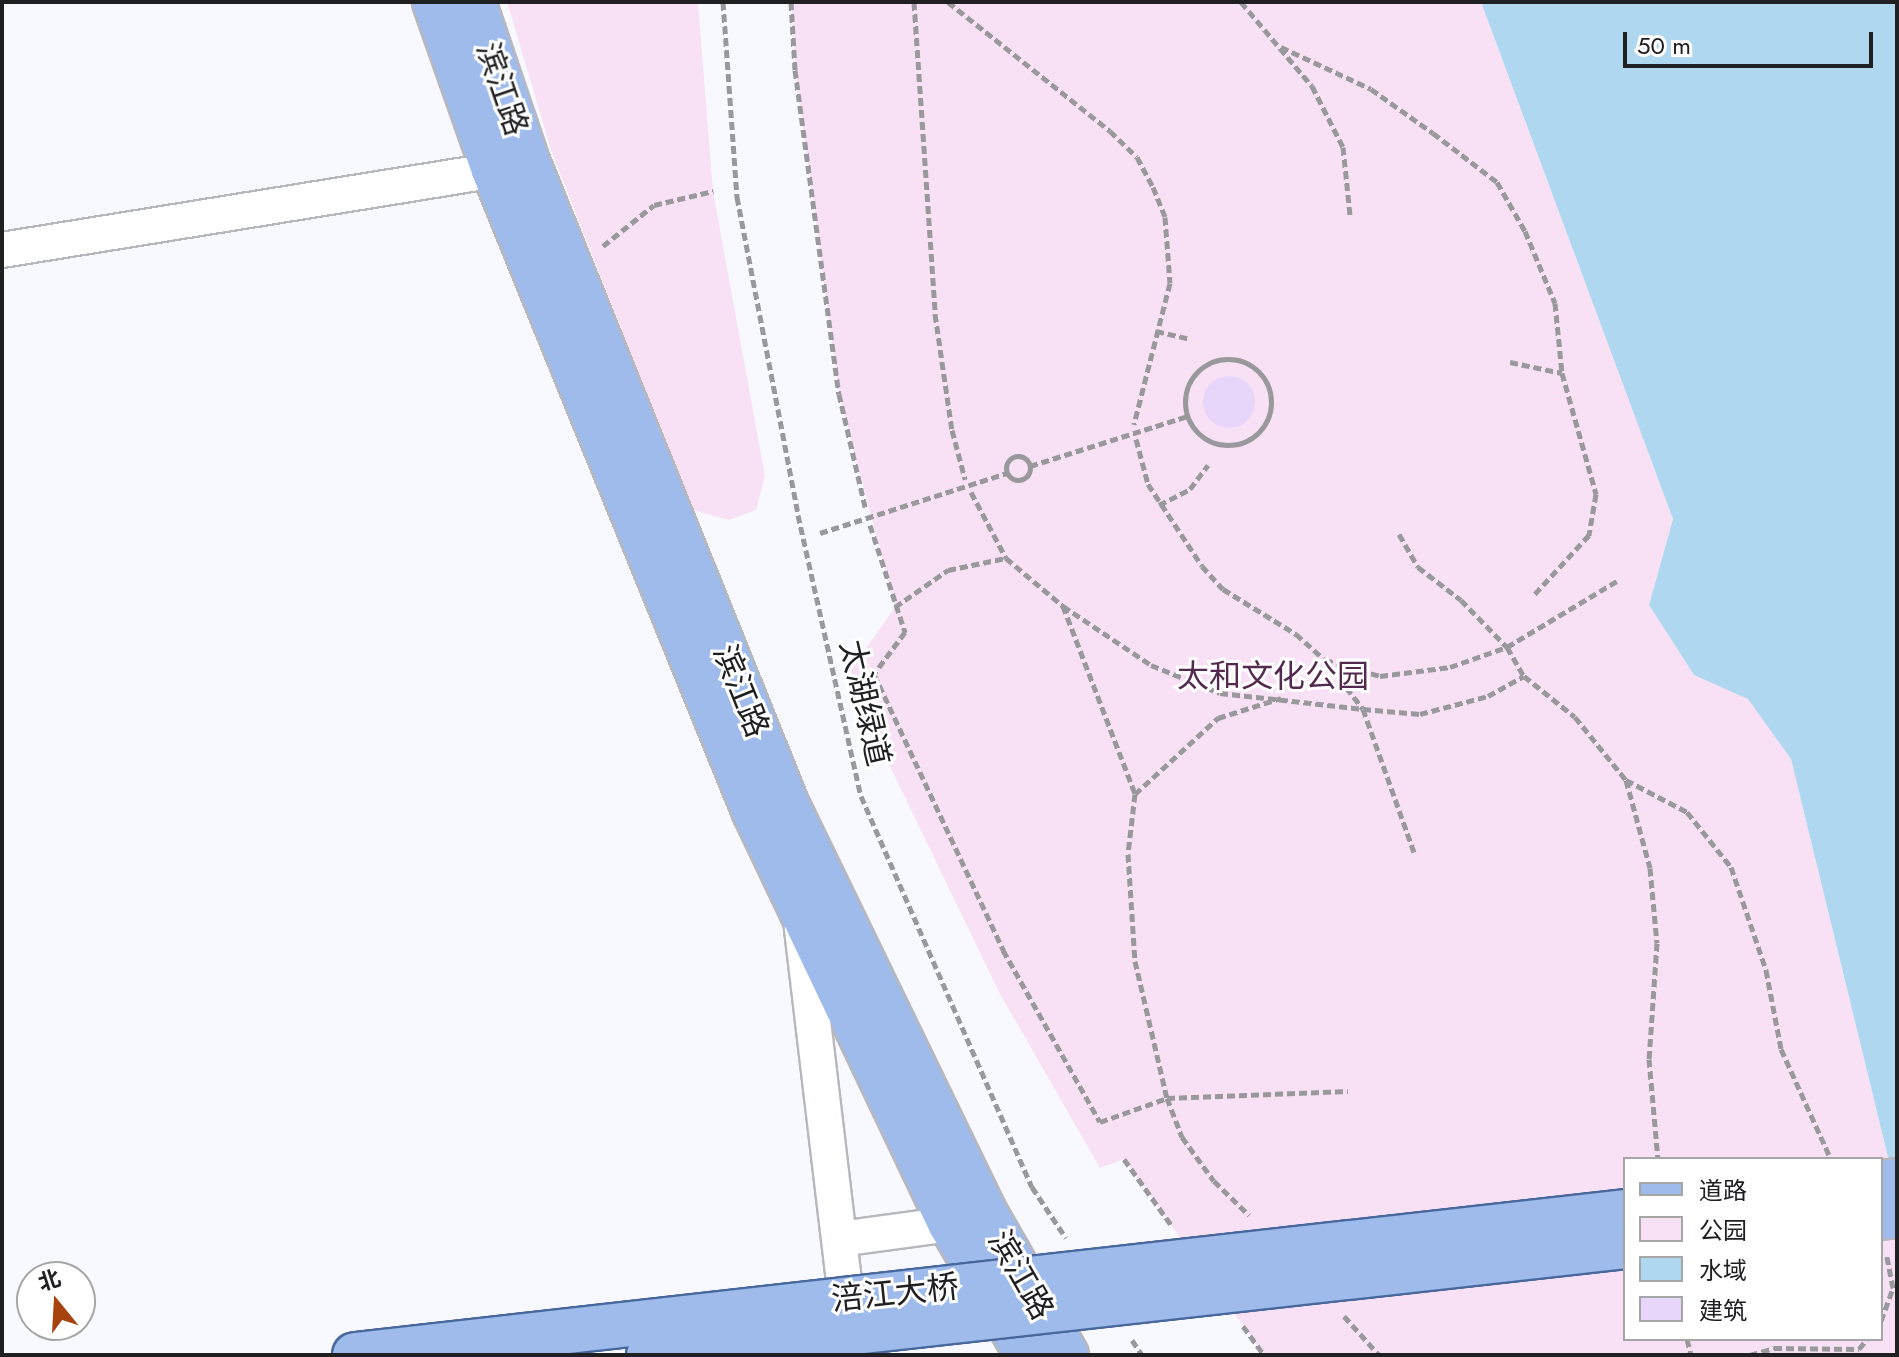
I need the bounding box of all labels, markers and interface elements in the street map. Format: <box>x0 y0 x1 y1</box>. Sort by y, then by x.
scale bar <box>1627 16 1877 66</box>
text: 50 m <box>1637 28 1691 63</box>
street label: 滨江路 <box>468 37 536 141</box>
street label: 太湖绿道 <box>832 636 898 770</box>
street label: 滨江路 <box>705 639 777 743</box>
park label: 太和文化公园 <box>1177 657 1369 695</box>
legend <box>1623 1157 1883 1341</box>
text: 道路 <box>1699 1173 1747 1208</box>
text: 公园 <box>1699 1213 1747 1248</box>
street label: 滨江路 <box>980 1224 1062 1326</box>
text: 水域 <box>1699 1253 1747 1288</box>
north arrow <box>16 1261 96 1341</box>
text: 北 <box>34 1261 65 1299</box>
street label: 涪江大桥 <box>829 1267 961 1319</box>
text: 建筑 <box>1699 1293 1747 1328</box>

